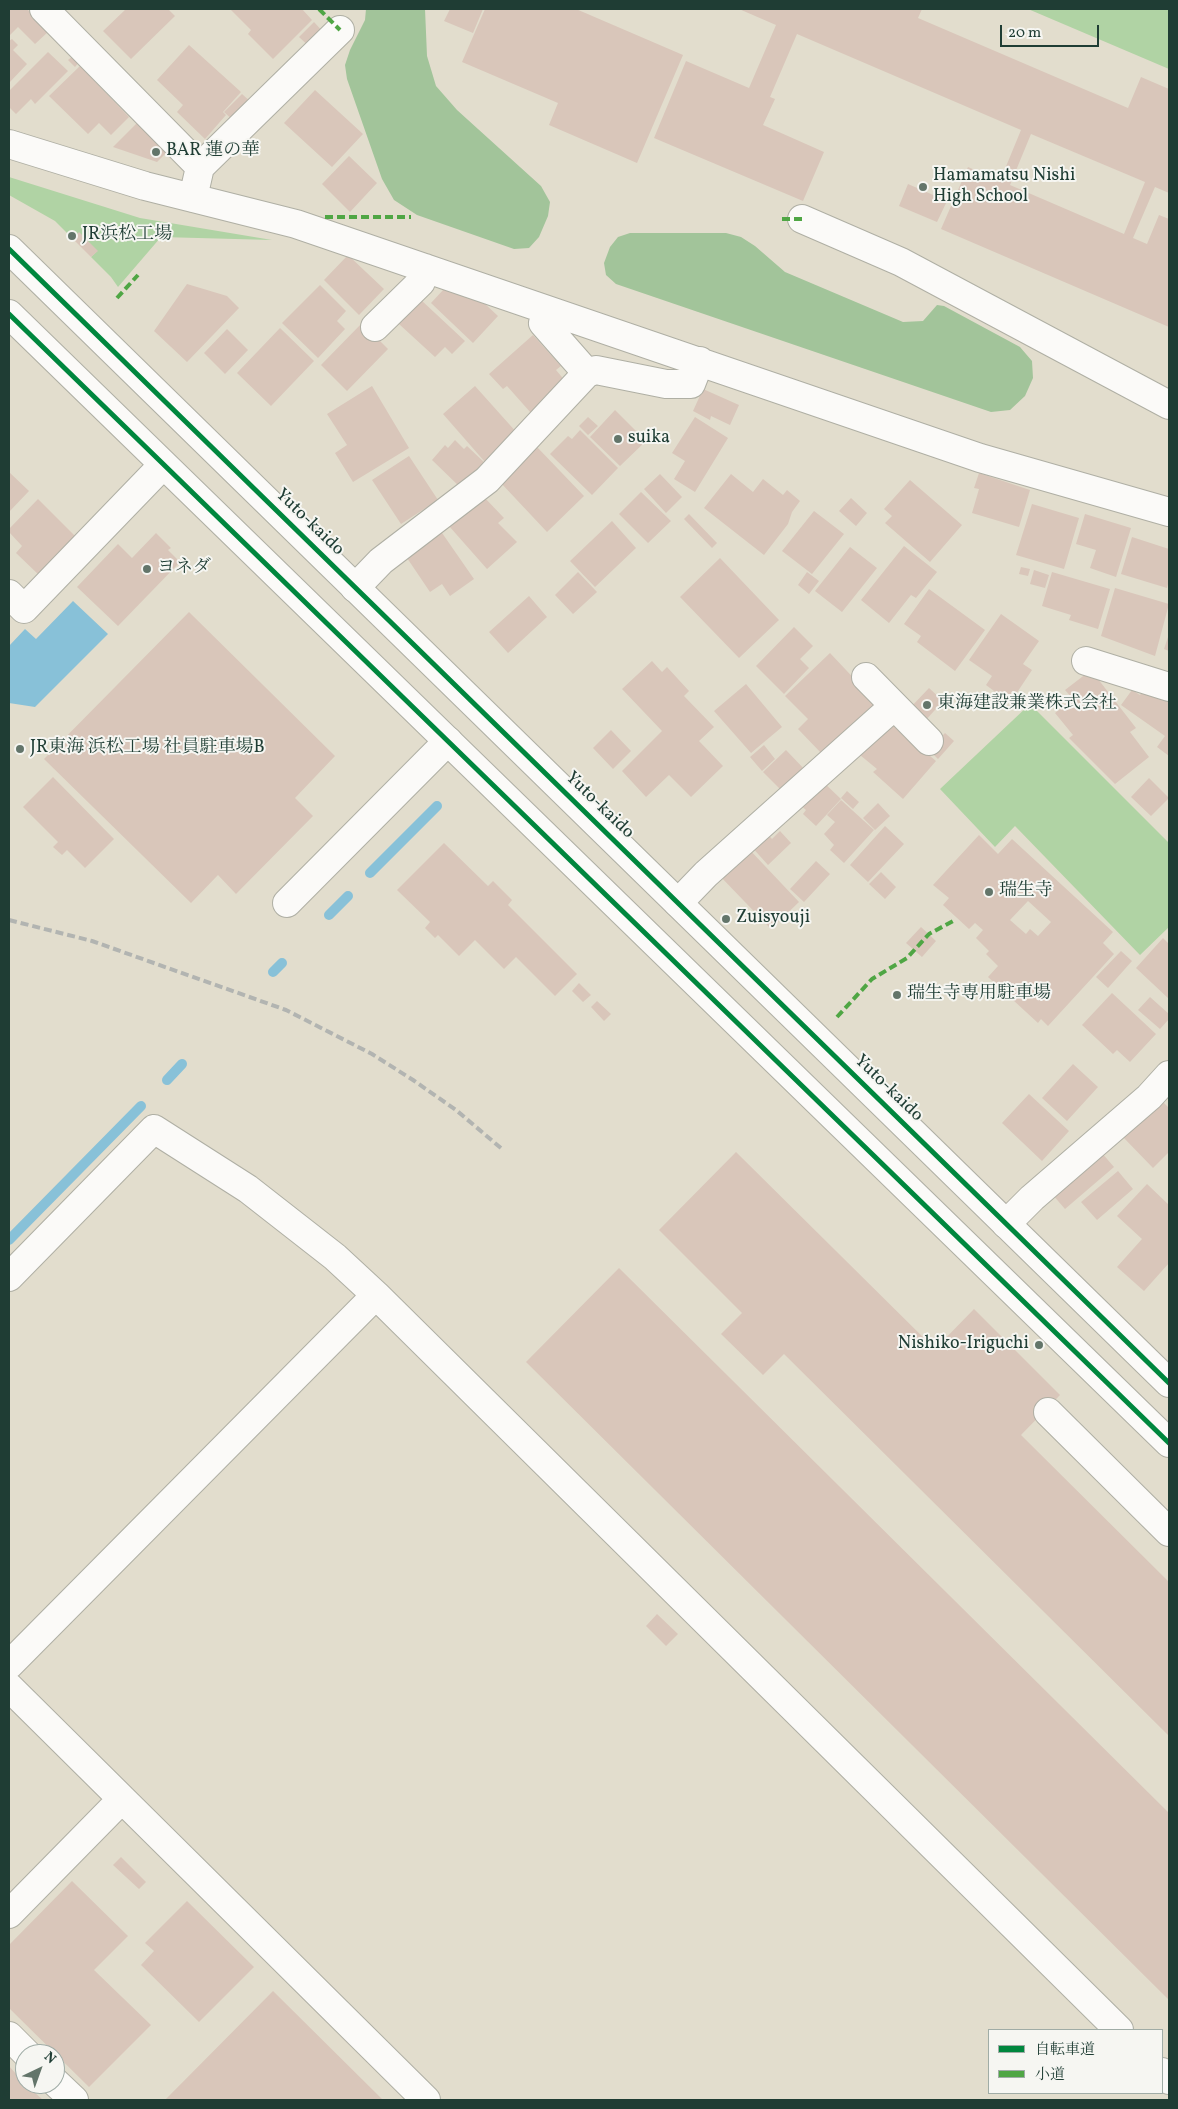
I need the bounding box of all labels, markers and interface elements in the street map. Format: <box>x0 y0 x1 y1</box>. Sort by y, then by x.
scale bar <box>1003 15 1102 47</box>
text: 20 m <box>1008 23 1041 44</box>
place label: BAR 蓮の華 <box>166 141 259 163</box>
marker: BAR 蓮の華 <box>150 146 162 158</box>
place label: Hamamatsu Nishi High School <box>933 166 1075 208</box>
marker: Hamamatsu Nishi High School <box>917 181 929 193</box>
place label: JR浜松工場 <box>82 225 172 247</box>
marker: JR浜松工場 <box>66 230 78 242</box>
place label: suika <box>628 428 670 450</box>
marker: suika <box>612 433 624 445</box>
street label: Yuto-kaido <box>270 485 348 561</box>
place label: ヨネダ <box>157 558 211 580</box>
marker: ヨネダ <box>141 563 153 575</box>
place label: 東海建設兼業株式会社 <box>937 694 1117 716</box>
marker: 東海建設兼業株式会社 <box>921 699 933 711</box>
place label: JR東海 浜松工場 社員駐車場B <box>30 738 265 760</box>
marker: JR東海 浜松工場 社員駐車場B <box>14 743 26 755</box>
street label: Yuto-kaido <box>560 768 638 844</box>
place label: 瑞生寺 <box>999 881 1053 903</box>
marker: 瑞生寺 <box>983 886 995 898</box>
place label: Zuisyouji <box>736 908 810 930</box>
marker: Zuisyouji <box>720 913 732 925</box>
place label: 瑞生寺専用駐車場 <box>907 984 1051 1006</box>
marker: 瑞生寺専用駐車場 <box>891 989 903 1001</box>
street label: Yuto-kaido <box>849 1051 927 1127</box>
place label: Nishiko-Iriguchi <box>898 1334 1029 1356</box>
marker: Nishiko-Iriguchi <box>1033 1339 1045 1351</box>
legend <box>988 2029 1163 2094</box>
text: 自転車道 <box>1035 2040 1095 2061</box>
north arrow <box>15 2044 65 2094</box>
text: N <box>40 2048 60 2069</box>
text: 小道 <box>1035 2065 1065 2086</box>

